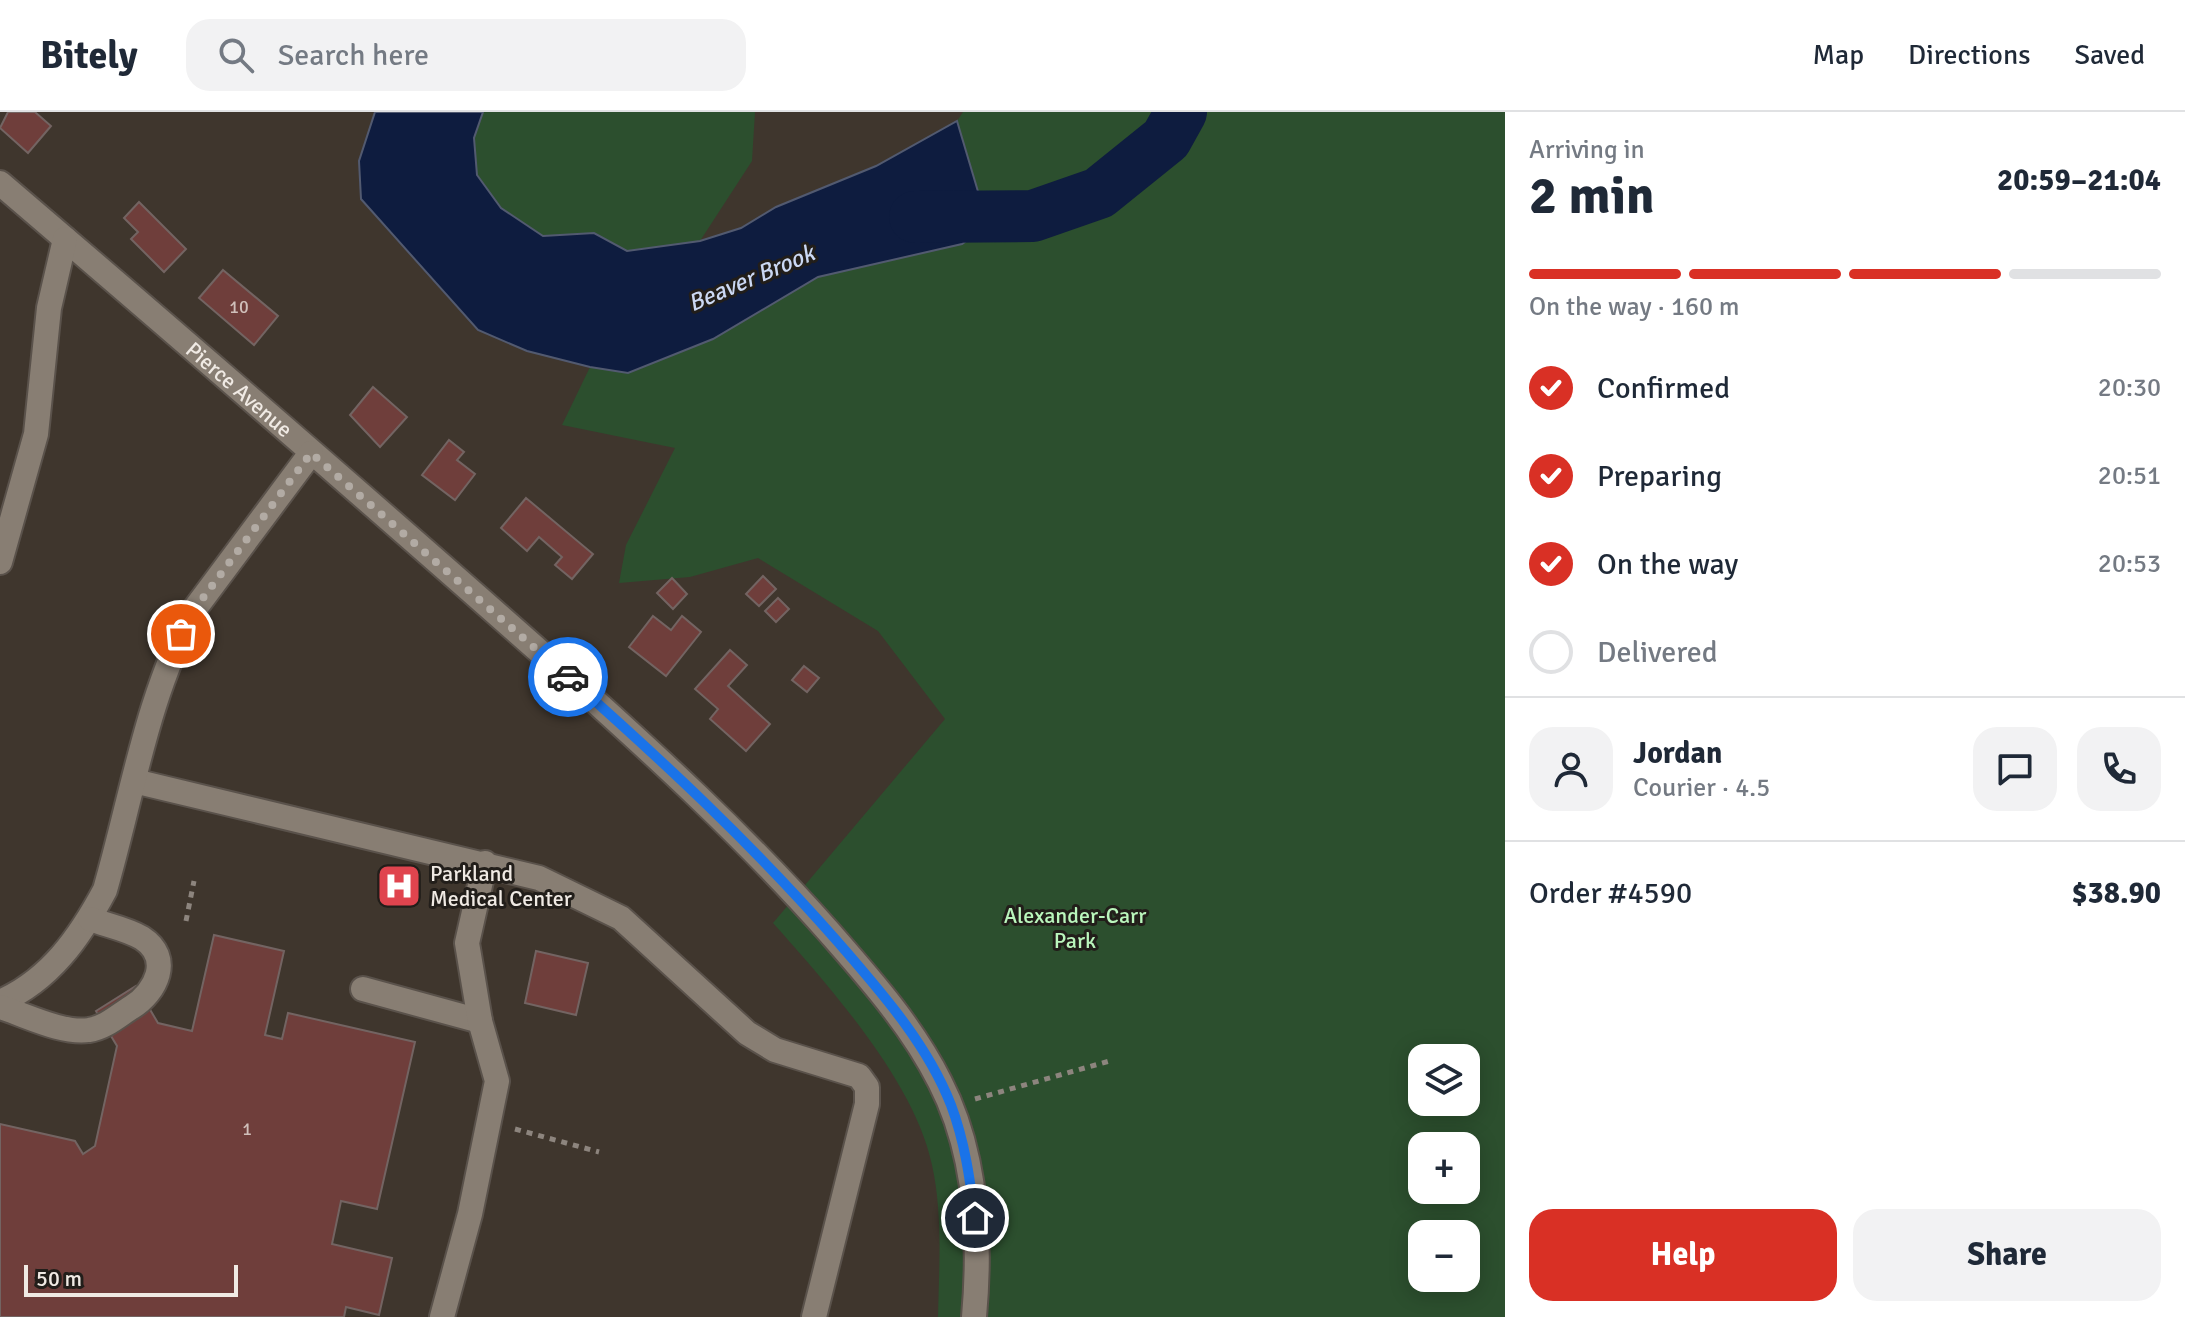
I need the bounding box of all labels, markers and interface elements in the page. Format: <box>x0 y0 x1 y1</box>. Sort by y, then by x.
search box <box>186 19 746 91</box>
text: Bitely <box>40 32 138 79</box>
icon: search <box>214 33 258 77</box>
text: Search here <box>278 37 429 74</box>
text: Map <box>1812 38 1864 72</box>
text: Directions <box>1908 38 2030 72</box>
text: Saved <box>2074 38 2145 72</box>
text: Arriving in <box>1529 134 1645 166</box>
text: 20:59–21:04 <box>1997 162 2161 199</box>
text: 2 min <box>1529 164 1655 228</box>
water label: Beaver Brook <box>683 237 821 318</box>
text: On the way · 160 m <box>1529 291 1739 323</box>
house number: 10 <box>229 296 249 318</box>
street label: Pierce Avenue <box>180 336 298 443</box>
icon: check <box>1529 366 1573 410</box>
text: Confirmed <box>1597 370 1730 407</box>
text: 20:30 <box>2098 372 2161 404</box>
icon: check <box>1529 454 1573 498</box>
text: Preparing <box>1597 458 1722 495</box>
text: 20:51 <box>2098 460 2161 492</box>
icon: check <box>1529 542 1573 586</box>
text: On the way <box>1597 546 1738 583</box>
text: 20:53 <box>2098 548 2161 580</box>
pin <box>147 600 215 668</box>
icon: bag <box>159 612 203 656</box>
text: Delivered <box>1597 634 1718 671</box>
courier <box>528 637 608 717</box>
icon: car <box>546 655 590 699</box>
button: person <box>1529 727 1613 811</box>
button: chat <box>1973 727 2057 811</box>
button: phone <box>2077 727 2161 811</box>
text: Jordan <box>1633 735 1722 772</box>
text: Courier · 4.5 <box>1633 772 1770 804</box>
place label: Parkland Medical Center <box>430 860 572 912</box>
hospital icon: Parkland Medical Center <box>375 862 423 910</box>
text: Order #4590 <box>1529 875 1692 912</box>
text: $38.90 <box>2071 875 2161 912</box>
park label: Alexander-Carr Park <box>1004 902 1146 954</box>
map controls <box>1408 1044 1480 1292</box>
button: layers <box>1408 1044 1480 1116</box>
house number: 1 <box>242 1118 252 1140</box>
button: + <box>1408 1132 1480 1204</box>
pin <box>941 1184 1009 1252</box>
icon: home <box>953 1196 997 1240</box>
button: Help <box>1529 1209 1837 1301</box>
button: Share <box>1853 1209 2161 1301</box>
button: − <box>1408 1220 1480 1292</box>
scale bar <box>24 1261 238 1297</box>
text: 50 m <box>36 1265 82 1292</box>

